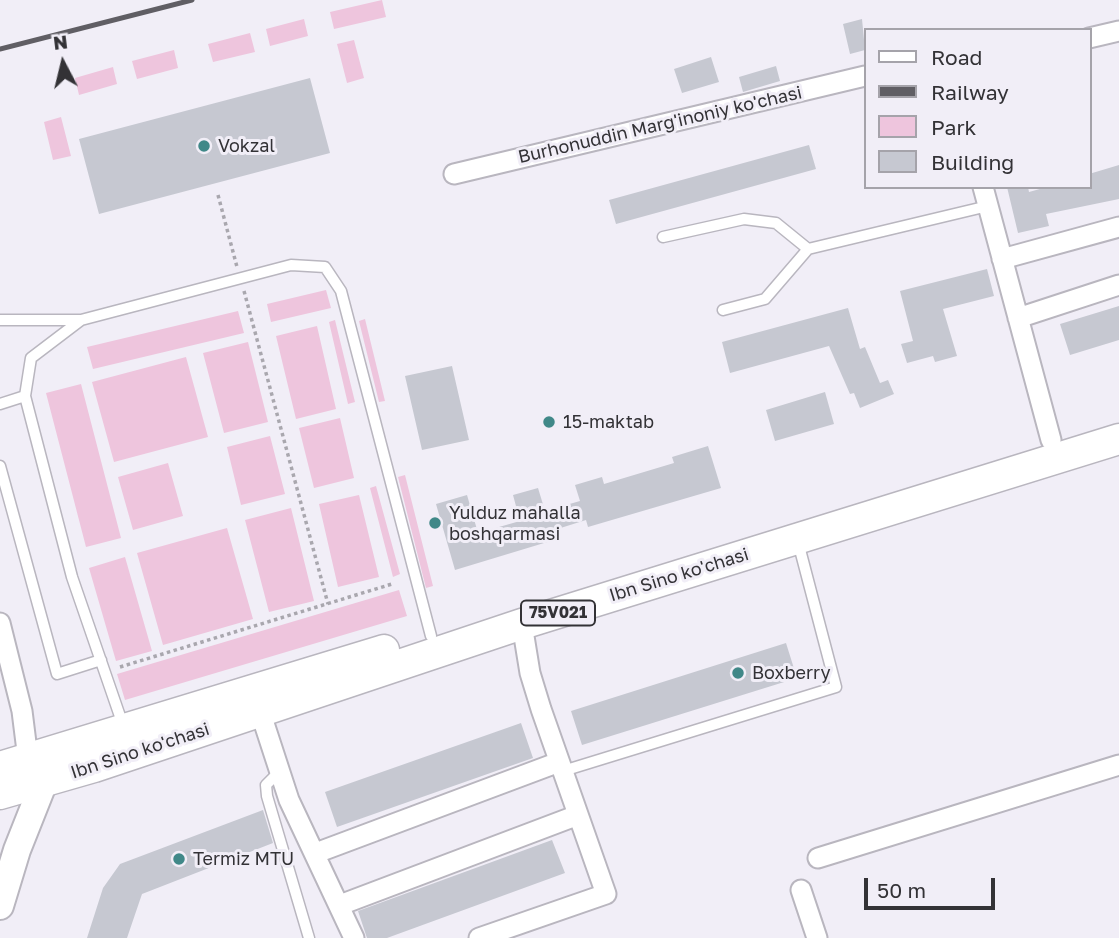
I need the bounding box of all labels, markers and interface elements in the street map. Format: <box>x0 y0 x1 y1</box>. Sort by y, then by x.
north arrow <box>28 28 98 98</box>
legend <box>864 28 1091 189</box>
text: N <box>52 29 69 54</box>
text: Road <box>931 44 982 70</box>
text: Railway <box>931 79 1009 105</box>
street label: Burhonuddin Marg'inoniy ko'chasi <box>516 82 804 168</box>
text: Park <box>931 114 976 140</box>
place label: Vokzal <box>218 135 275 157</box>
marker: Vokzal <box>196 138 212 154</box>
text: Building <box>931 149 1014 175</box>
place label: 15-maktab <box>563 411 654 433</box>
marker: 15-maktab <box>541 414 557 430</box>
place label: Yulduz mahalla boshqarmasi <box>449 502 581 544</box>
marker: Yulduz mahalla boshqarmasi <box>427 515 443 531</box>
street label: Ibn Sino ko'chasi <box>607 544 751 606</box>
road number: 75V021 <box>521 600 595 626</box>
place label: Boxberry <box>752 662 831 684</box>
marker: Boxberry <box>730 665 746 681</box>
street label: Ibn Sino ko'chasi <box>68 718 212 784</box>
place label: Termiz MTU <box>193 848 294 870</box>
marker: Termiz MTU <box>171 851 187 867</box>
scale bar <box>867 864 998 908</box>
text: 50 m <box>877 877 926 903</box>

